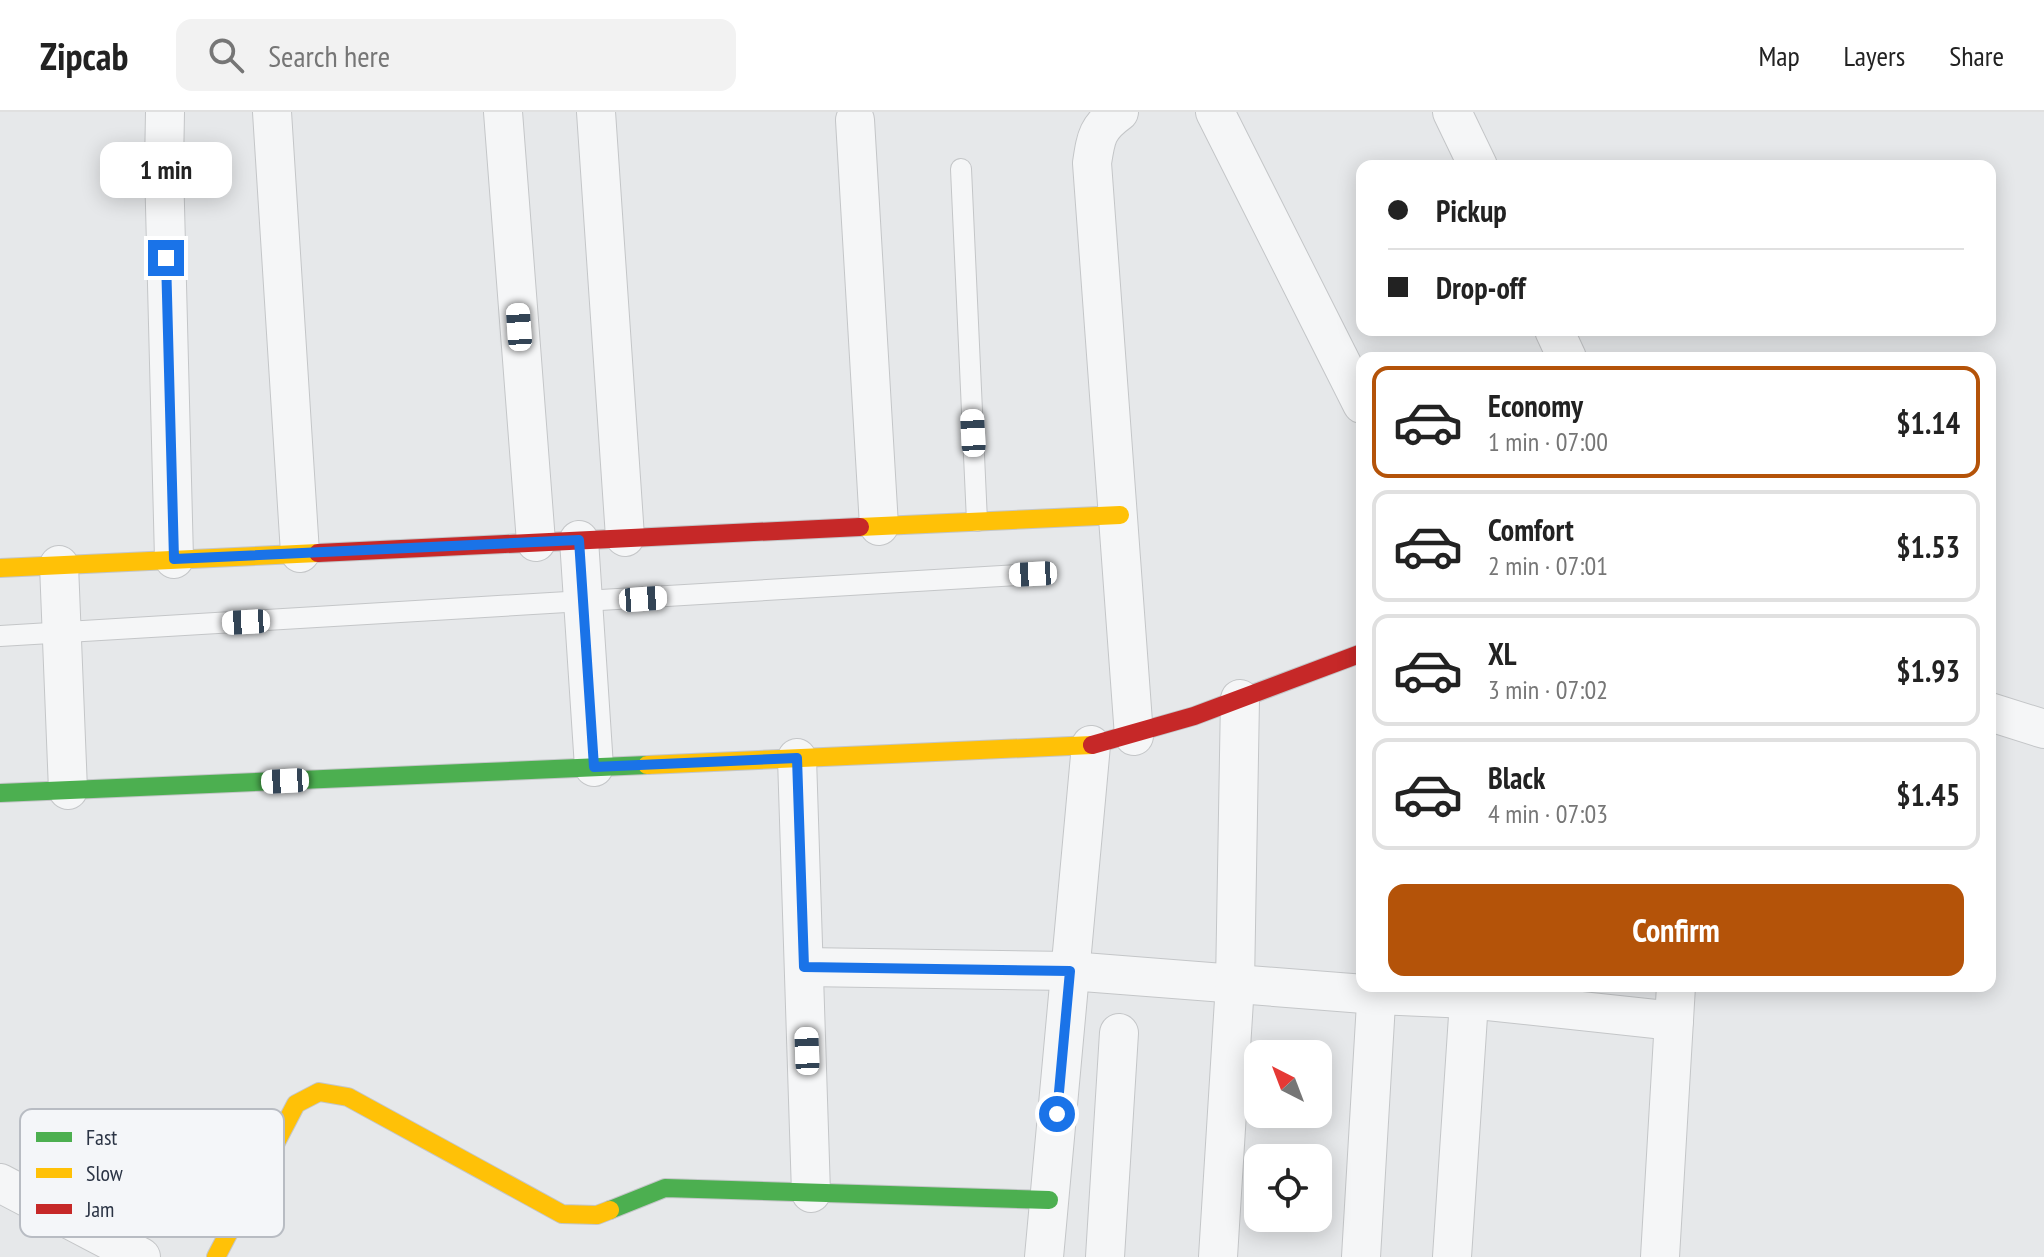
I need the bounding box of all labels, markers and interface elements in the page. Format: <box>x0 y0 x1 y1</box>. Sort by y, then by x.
search box <box>176 19 736 91</box>
text: Zipcab <box>40 31 128 80</box>
icon: search <box>204 33 248 77</box>
text: Search here <box>268 36 390 75</box>
text: Map <box>1758 37 1800 74</box>
text: Layers <box>1844 37 1905 74</box>
text: Share <box>1949 37 2004 74</box>
callout: 1 min <box>100 142 232 198</box>
text: 1 min <box>140 153 192 186</box>
text: Pickup <box>1436 191 1507 230</box>
route end <box>148 240 184 276</box>
text: Drop-off <box>1436 268 1526 307</box>
car <box>505 302 533 352</box>
icon: car <box>1392 386 1464 458</box>
text: Economy <box>1488 386 1583 425</box>
text: $1.14 <box>1896 403 1960 442</box>
car <box>960 408 986 458</box>
text: 1 min · 07:00 <box>1488 425 1608 458</box>
icon: car <box>1392 510 1464 582</box>
text: Comfort <box>1488 510 1574 549</box>
text: $1.53 <box>1896 527 1960 566</box>
text: 2 min · 07:01 <box>1488 549 1608 582</box>
car <box>1008 561 1058 587</box>
car <box>618 585 668 613</box>
car <box>221 609 271 635</box>
icon: car <box>1392 634 1464 706</box>
text: XL <box>1488 634 1517 673</box>
text: $1.93 <box>1896 651 1960 690</box>
text: 3 min · 07:02 <box>1488 673 1608 706</box>
icon: car <box>1392 758 1464 830</box>
text: Black <box>1488 758 1545 797</box>
car <box>260 768 310 794</box>
text: $1.45 <box>1896 775 1960 814</box>
text: 4 min · 07:03 <box>1488 797 1608 830</box>
button: Confirm <box>1388 884 1964 976</box>
car <box>794 1027 820 1075</box>
north arrow <box>1244 1040 1332 1128</box>
map controls <box>1244 1040 1332 1232</box>
route start <box>1039 1096 1075 1132</box>
legend <box>20 1109 284 1237</box>
text: Fast <box>86 1123 117 1151</box>
button: locate <box>1244 1144 1332 1232</box>
text: Slow <box>86 1159 123 1187</box>
text: Jam <box>85 1195 114 1223</box>

